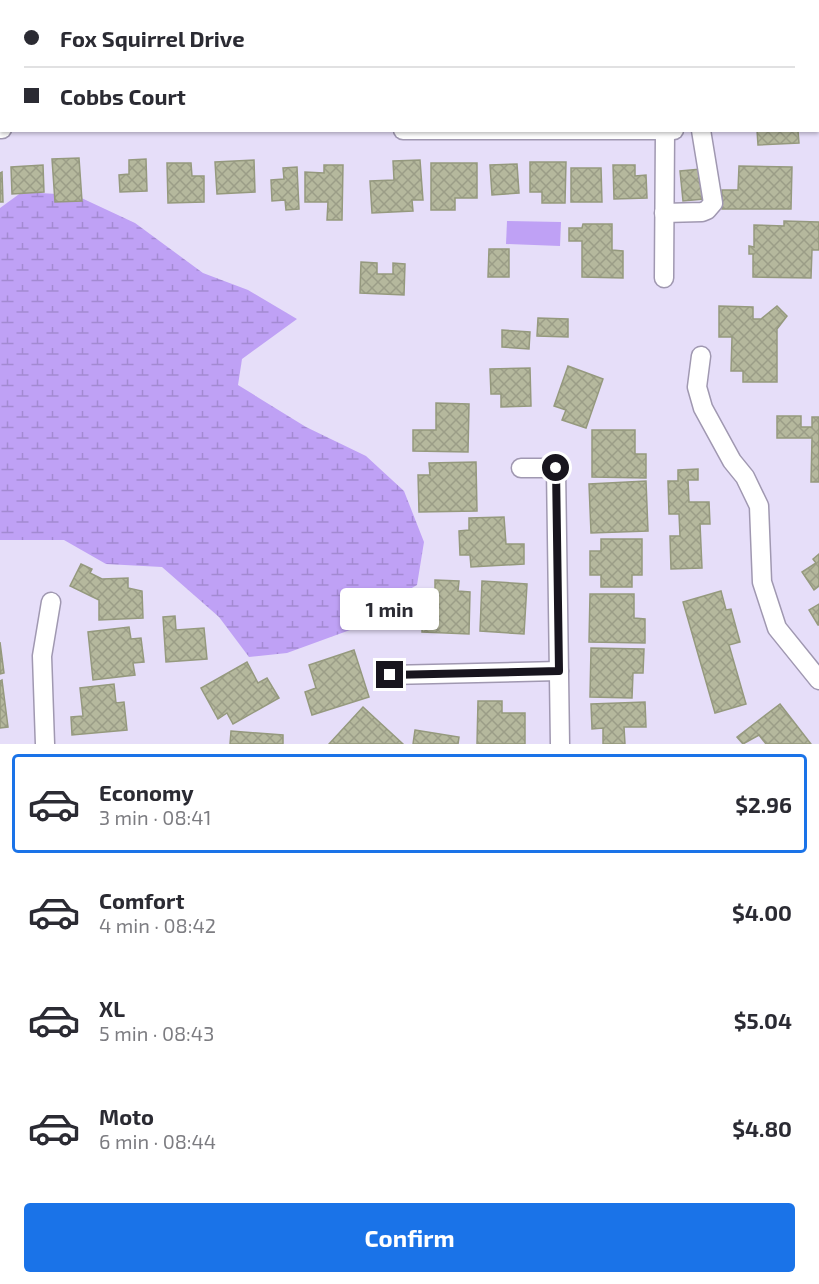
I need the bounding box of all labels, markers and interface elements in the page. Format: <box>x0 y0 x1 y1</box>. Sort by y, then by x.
text: Fox Squirrel Drive <box>60 25 245 51</box>
text: Cobbs Court <box>60 83 186 109</box>
route start <box>542 454 569 481</box>
callout: 1 min <box>340 588 440 630</box>
text: 1 min <box>365 597 414 621</box>
route end <box>376 661 403 688</box>
icon: car <box>27 777 81 831</box>
text: Economy <box>99 779 194 805</box>
text: $2.96 <box>735 791 792 817</box>
text: 3 min · 08:41 <box>99 805 212 829</box>
icon: car <box>27 885 81 939</box>
text: Comfort <box>99 887 184 913</box>
text: $4.00 <box>732 899 792 925</box>
text: 4 min · 08:42 <box>99 913 216 937</box>
icon: car <box>27 993 81 1047</box>
text: XL <box>99 995 125 1021</box>
text: $5.04 <box>734 1007 792 1033</box>
text: 5 min · 08:43 <box>99 1021 214 1045</box>
icon: car <box>27 1101 81 1155</box>
text: Moto <box>99 1103 154 1129</box>
text: $4.80 <box>732 1115 792 1141</box>
text: 6 min · 08:44 <box>99 1129 216 1153</box>
button: Confirm <box>24 1203 795 1272</box>

